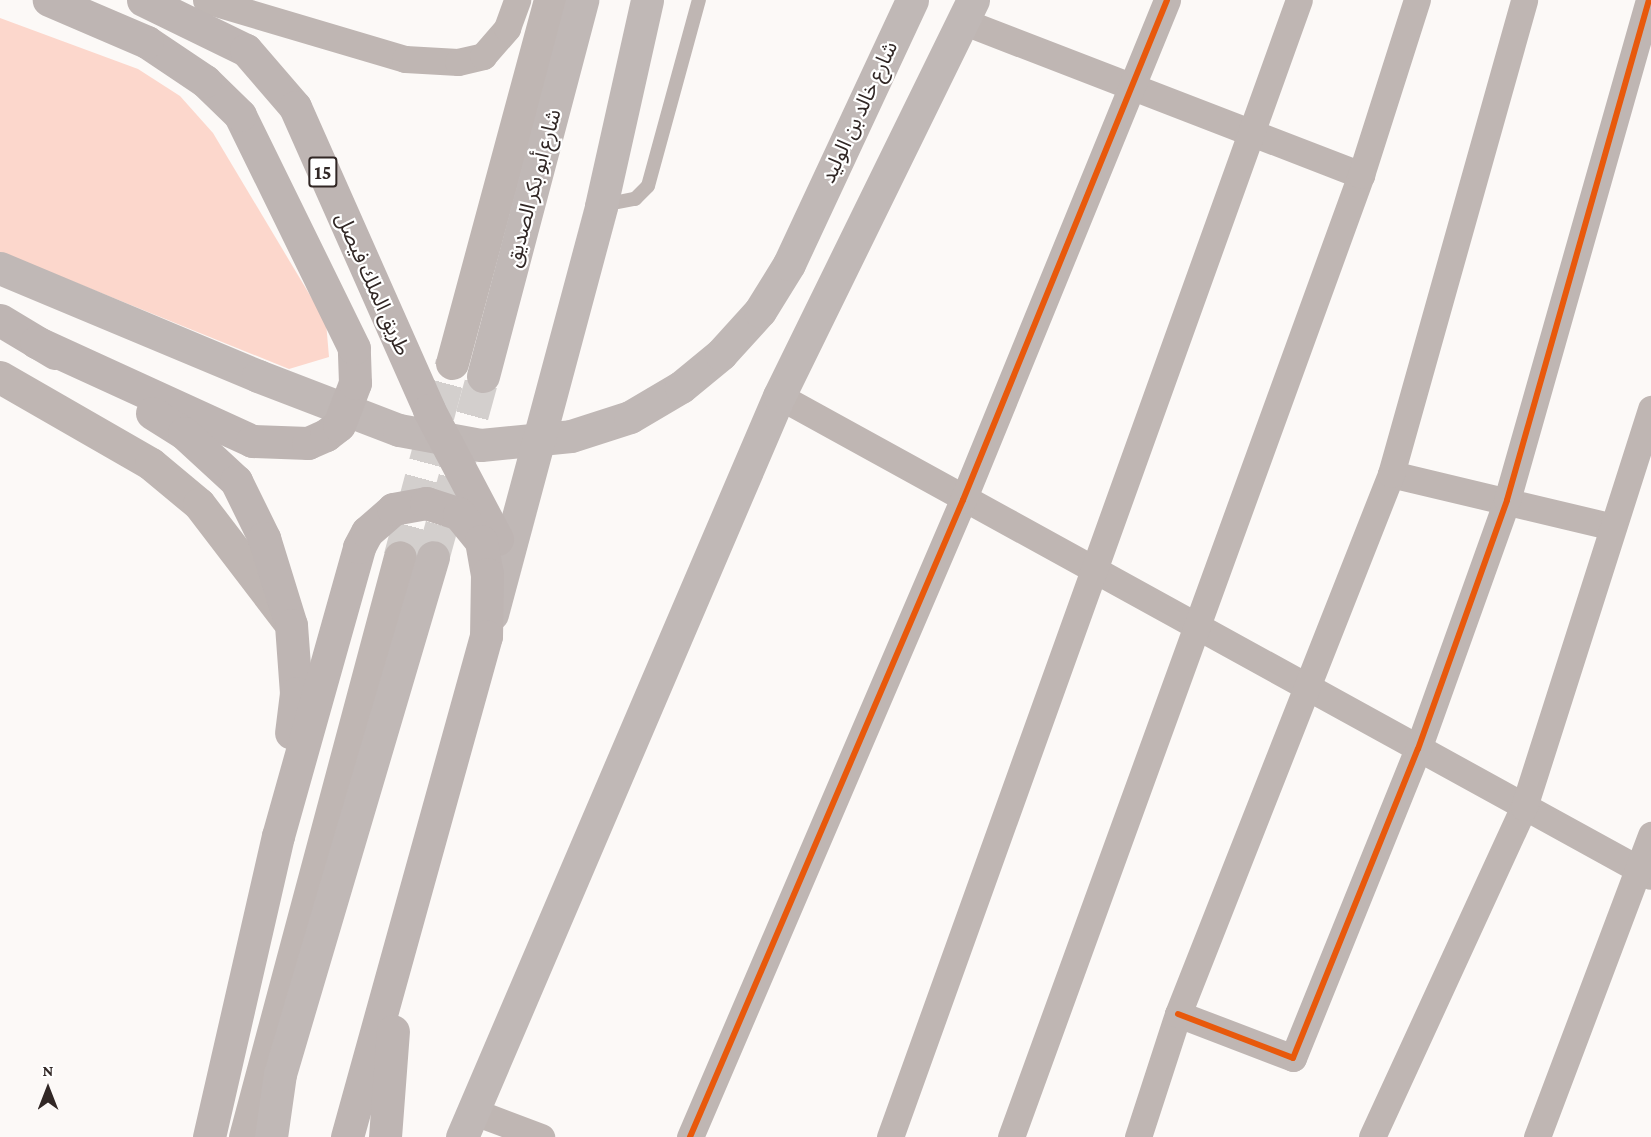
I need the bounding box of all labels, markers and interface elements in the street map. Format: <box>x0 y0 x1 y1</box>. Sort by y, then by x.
street label: شارع خالد بن الوليد <box>815 37 903 187</box>
street label: شارع أبو بكر الصديق <box>500 106 566 270</box>
road number: 15 <box>308 155 338 189</box>
street label: طريق الملك فيصل <box>330 209 416 359</box>
north arrow <box>18 1059 78 1119</box>
text: N <box>43 1062 53 1079</box>

